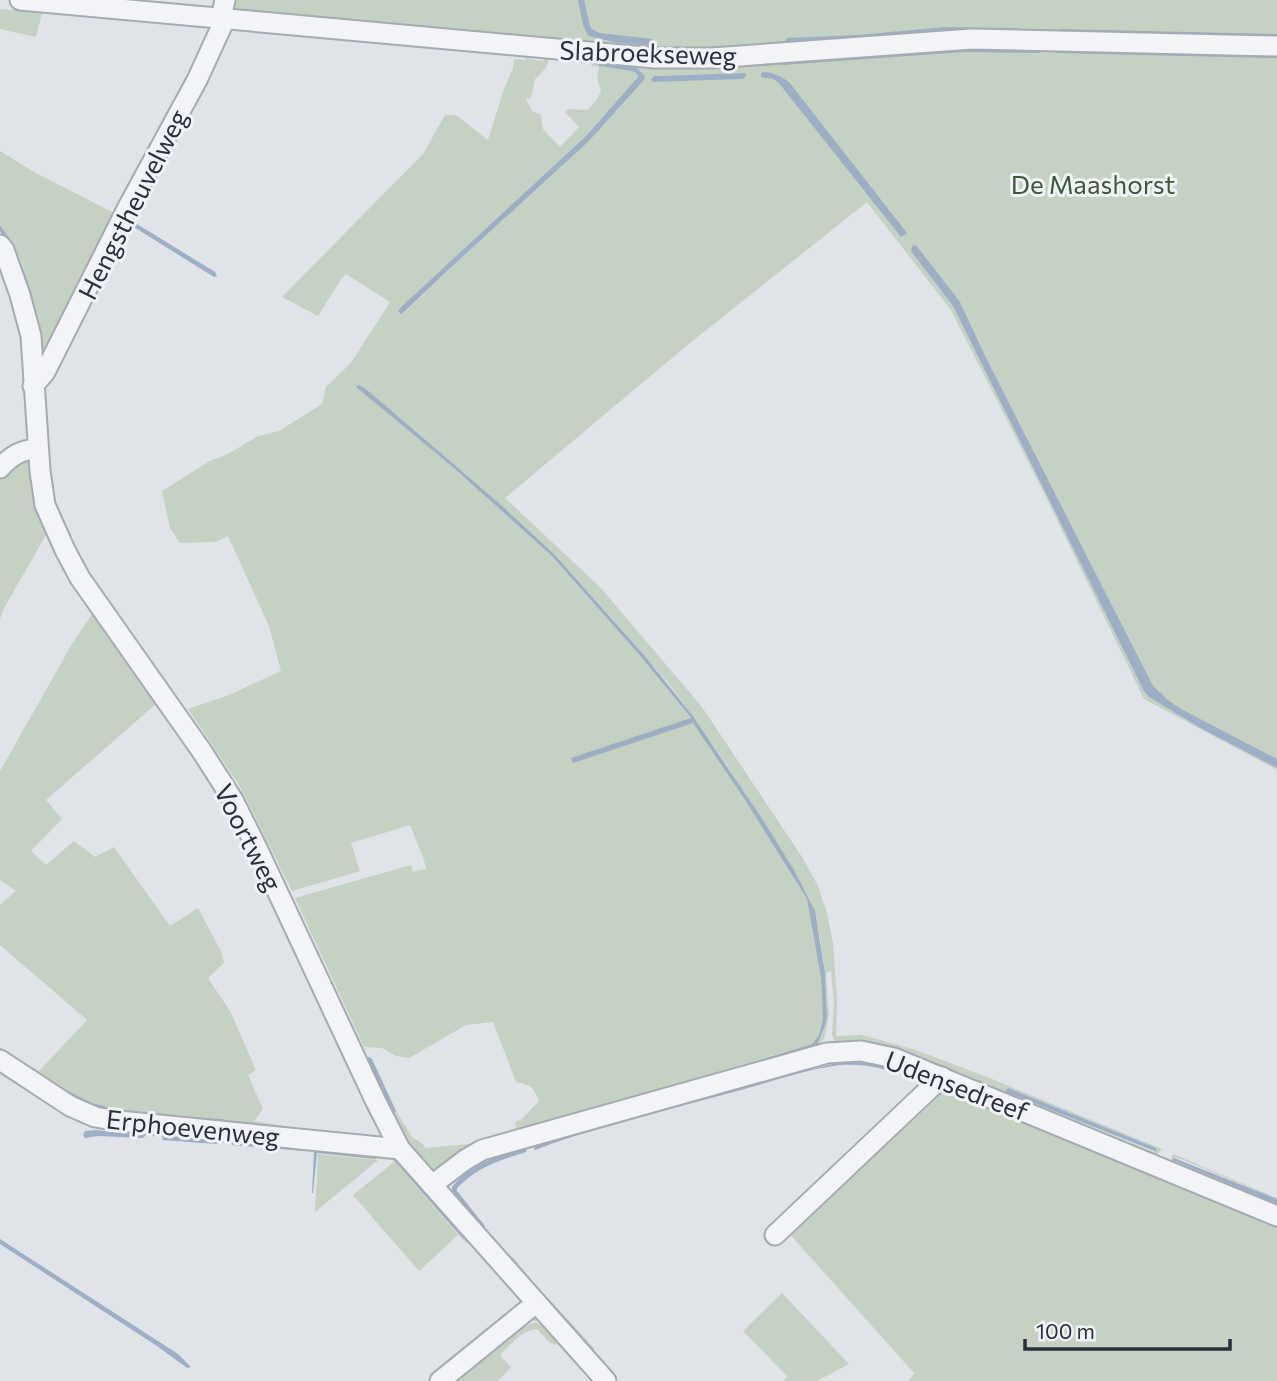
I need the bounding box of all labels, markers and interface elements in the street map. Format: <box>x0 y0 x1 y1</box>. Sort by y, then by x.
street label: Slabroekseweg <box>559 33 737 71</box>
street label: Hengstheuvelweg <box>71 104 193 304</box>
park label: De Maashorst <box>1011 168 1175 199</box>
street label: Voortweg <box>209 778 289 896</box>
street label: Udensedreef <box>881 1044 1034 1127</box>
street label: Erphoevenweg <box>105 1102 281 1152</box>
scale bar <box>1025 1308 1230 1352</box>
text: 100 m <box>1036 1318 1095 1343</box>

